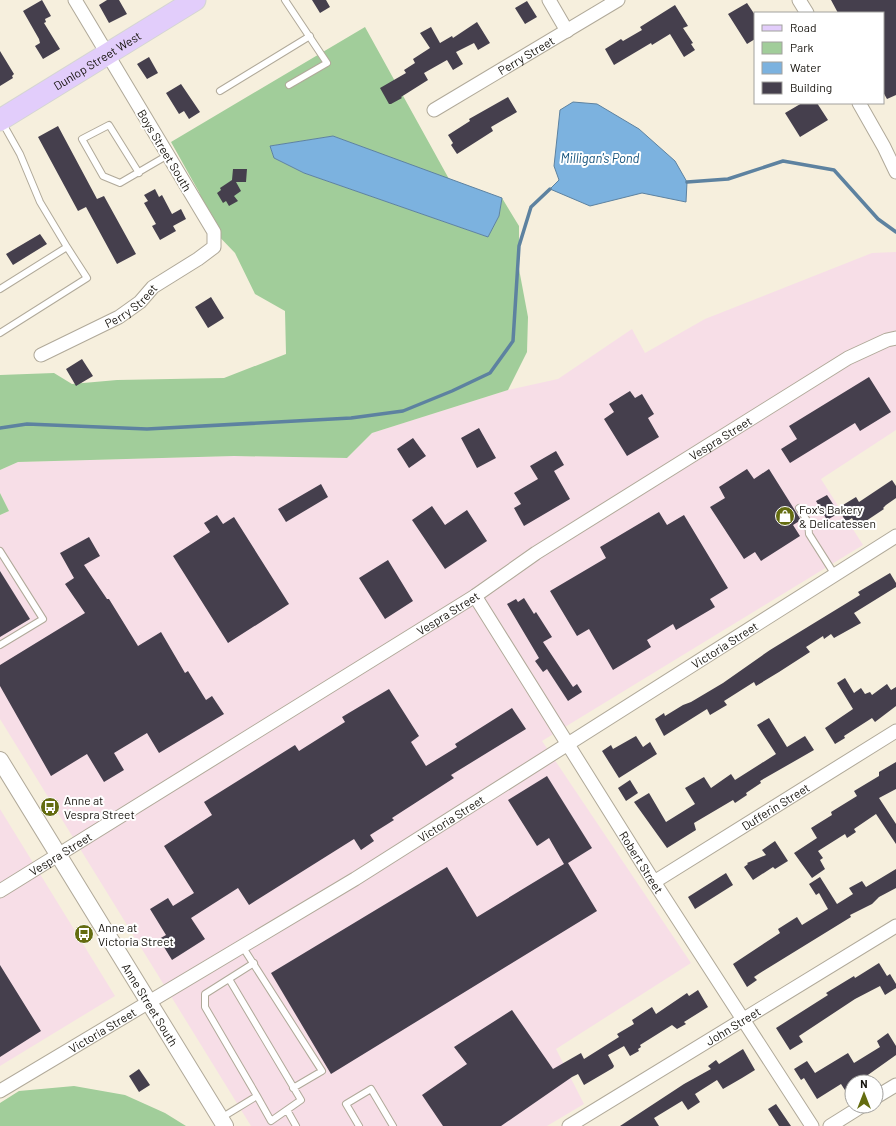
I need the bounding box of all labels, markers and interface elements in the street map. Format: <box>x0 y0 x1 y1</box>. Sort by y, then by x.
legend <box>754 12 884 104</box>
text: Road <box>790 20 817 34</box>
street label: Dunlop Street West <box>51 28 143 92</box>
street label: Perry Street <box>495 33 557 77</box>
text: Park <box>790 40 814 54</box>
text: Water <box>790 60 822 74</box>
text: Building <box>790 80 832 94</box>
street label: Boys Street South <box>135 106 195 194</box>
water label: Milligan's Pond <box>561 150 640 166</box>
street label: Perry Street <box>102 281 160 330</box>
street label: Vespra Street <box>686 413 754 463</box>
place label: Fox's Bakery & Delicatessen <box>799 502 876 530</box>
shop icon: Fox's Bakery & Delicatessen <box>774 505 796 527</box>
street label: Vespra Street <box>414 588 482 638</box>
street label: Victoria Street <box>689 618 760 671</box>
street label: Dufferin Street <box>739 780 812 833</box>
street label: Victoria Street <box>415 792 487 844</box>
place label: Anne at Vespra Street <box>64 793 135 821</box>
bus stop icon: Anne at Vespra Street <box>39 796 61 818</box>
street label: Robert Street <box>617 828 666 896</box>
street label: Vespra Street <box>27 829 94 878</box>
place label: Anne at Victoria Street <box>98 920 174 948</box>
bus stop icon: Anne at Victoria Street <box>73 923 95 945</box>
street label: Anne Street South <box>119 960 181 1049</box>
street label: John Street <box>703 1004 763 1048</box>
street label: Victoria Street <box>66 1005 138 1055</box>
north arrow <box>844 1074 884 1114</box>
text: N <box>860 1077 868 1090</box>

